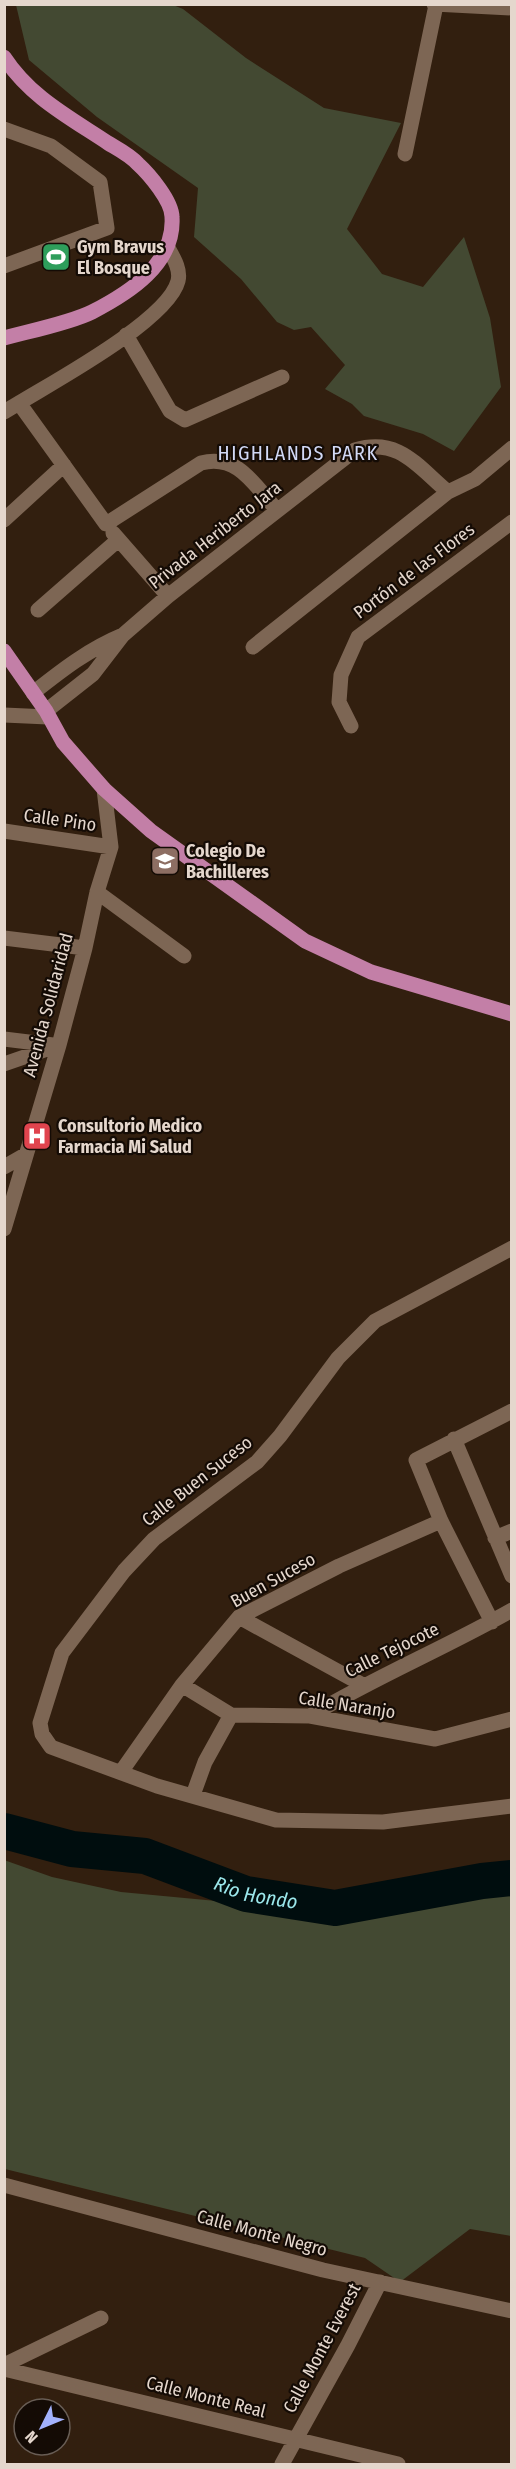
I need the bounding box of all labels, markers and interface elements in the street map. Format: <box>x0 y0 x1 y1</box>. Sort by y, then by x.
place label: Gym Bravus El Bosque <box>77 236 164 279</box>
sports icon: Gym Bravus El Bosque <box>40 241 72 273</box>
district label: HIGHLANDS PARK <box>218 441 378 465</box>
street label: Privada Heriberto Jara <box>144 476 286 594</box>
street label: Portón de las Flores <box>349 518 479 624</box>
street label: Calle Pino <box>22 804 98 836</box>
place label: Colegio De Bachilleres <box>186 840 269 883</box>
school or university icon: Colegio De Bachilleres <box>149 845 181 877</box>
street label: Avenida Solidaridad <box>18 931 78 1079</box>
place label: Consultorio Medico Farmacia Mi Salud <box>58 1115 203 1158</box>
hospital icon: Consultorio Medico Farmacia Mi Salud <box>21 1120 53 1152</box>
street label: Calle Buen Suceso <box>138 1431 256 1531</box>
street label: Buen Suceso <box>227 1548 319 1612</box>
street label: Calle Tejocote <box>341 1618 443 1682</box>
street label: Calle Naranjo <box>297 1686 397 1724</box>
water label: Rio Hondo <box>211 1871 299 1914</box>
street label: Calle Monte Negro <box>194 2205 330 2261</box>
street label: Calle Monte Everest <box>279 2279 366 2417</box>
street label: Calle Monte Real <box>144 2372 268 2423</box>
north arrow <box>12 2397 72 2457</box>
text: N <box>21 2427 42 2447</box>

